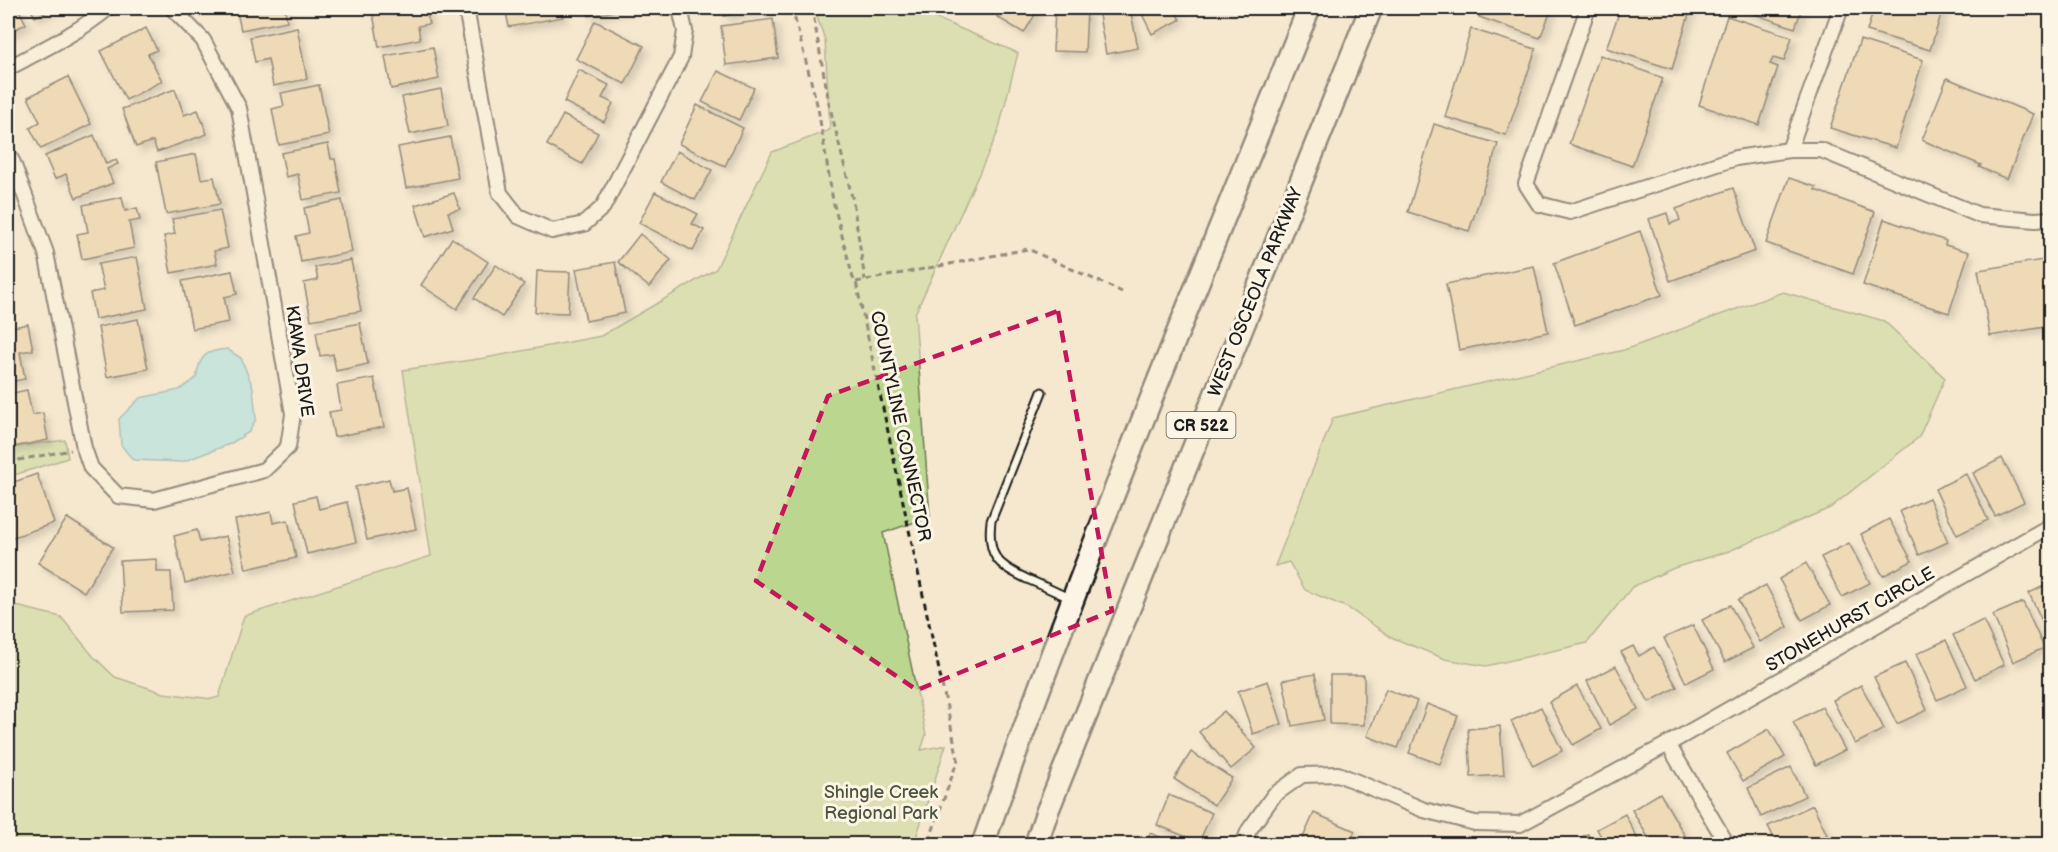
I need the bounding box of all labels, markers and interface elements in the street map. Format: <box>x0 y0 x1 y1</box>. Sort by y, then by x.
street label: WEST OSCEOLA PARKWAY <box>1204 184 1307 400</box>
street label: KIAWA DRIVE <box>281 304 318 418</box>
street label: COUNTYLINE CONNECTOR <box>866 309 935 543</box>
road number: CR 522 <box>1166 412 1236 438</box>
street label: STONEHURST CIRCLE <box>1762 563 1938 676</box>
park label: Shingle Creek Regional Park <box>824 782 938 824</box>

